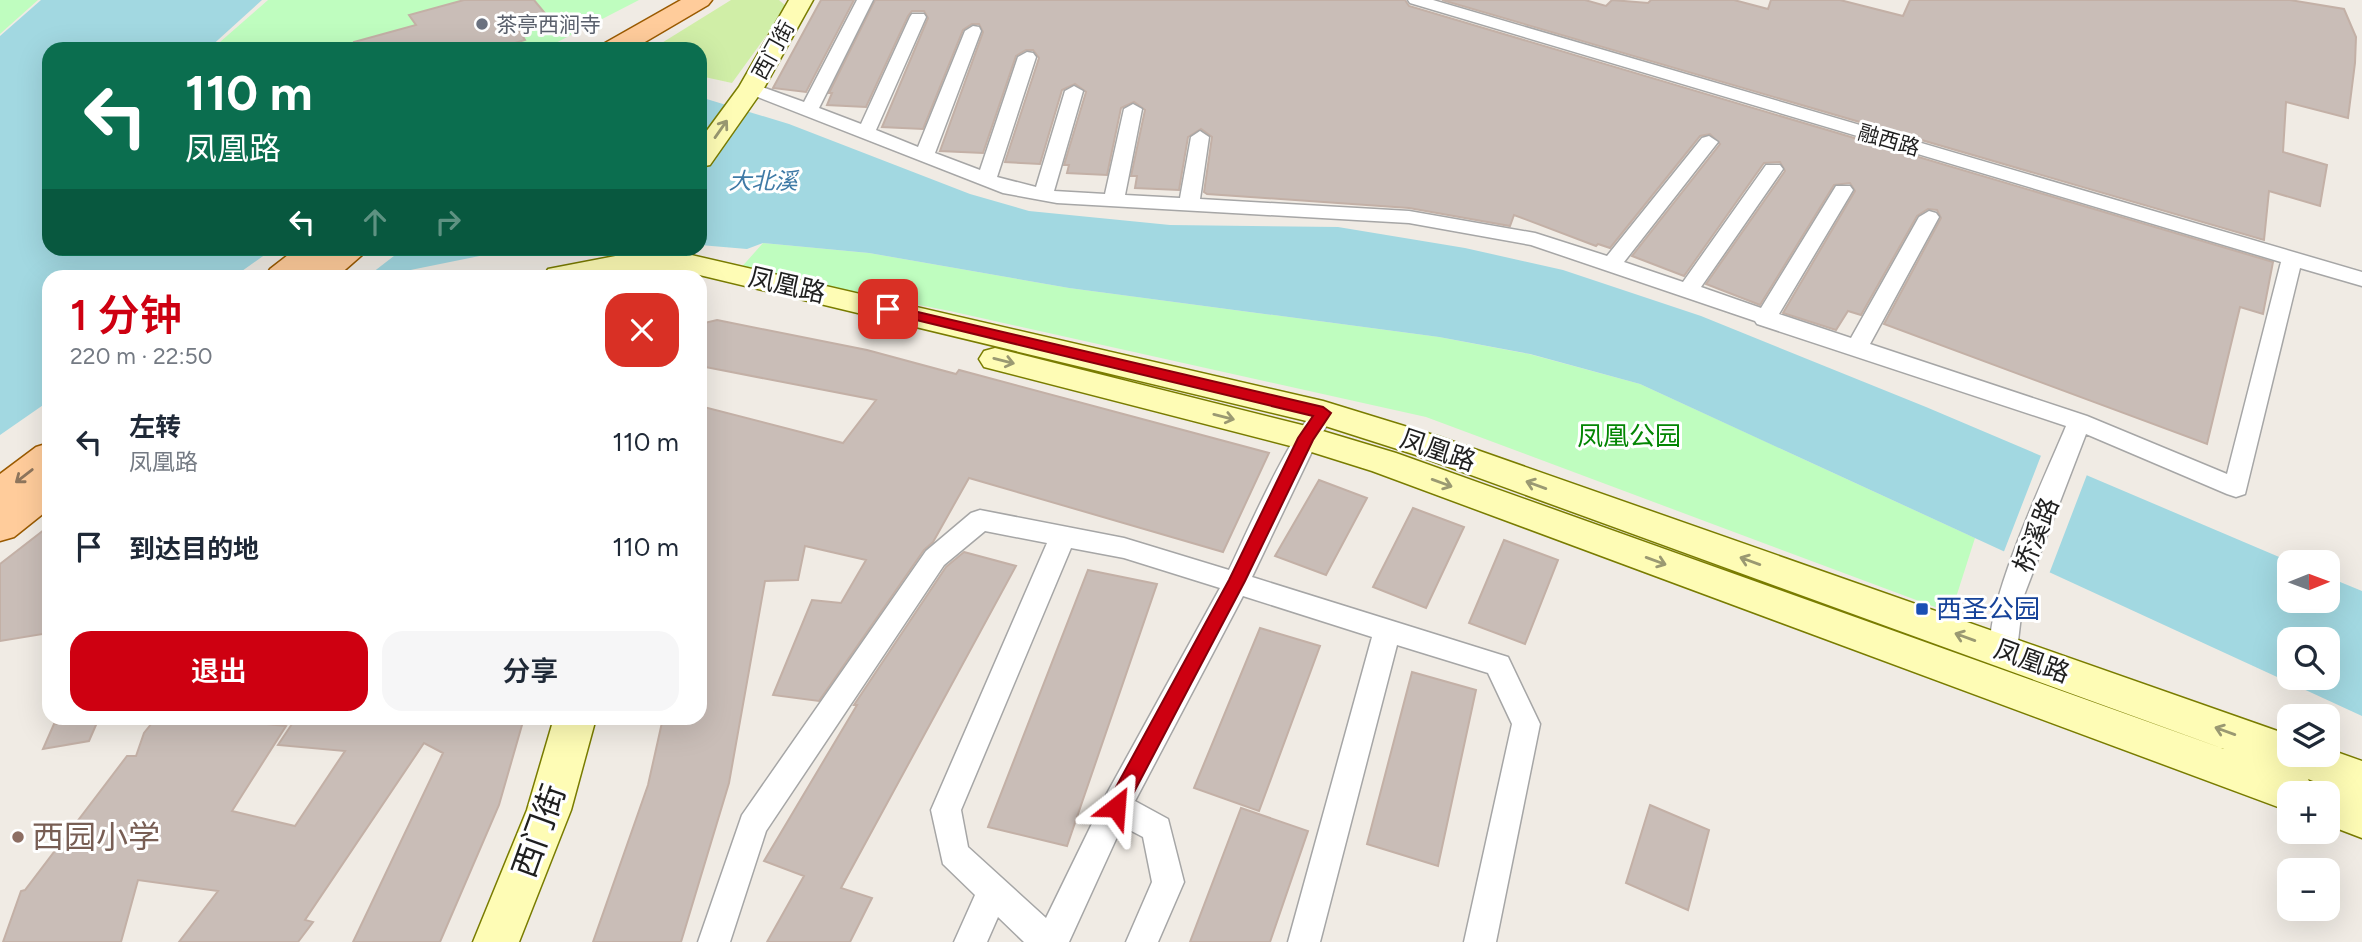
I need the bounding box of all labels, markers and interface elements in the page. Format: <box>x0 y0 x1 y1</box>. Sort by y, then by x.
place label: 茶亭西涧寺 <box>496 12 601 37</box>
marker: 茶亭西涧寺 <box>474 16 490 32</box>
street label: 西门街 <box>747 16 799 84</box>
text: 110 m <box>185 63 313 122</box>
icon: left <box>70 70 161 161</box>
street label: 融西路 <box>1855 119 1923 161</box>
one-way arrow <box>714 120 728 139</box>
text: 凤凰路 <box>185 130 281 168</box>
water label: 大北溪 <box>729 167 801 195</box>
icon: left <box>283 203 321 241</box>
icon: ahead <box>356 203 394 241</box>
icon: right <box>429 203 467 241</box>
street label: 凤凰路 <box>745 261 829 309</box>
pin <box>858 279 918 339</box>
text: 1 分钟 <box>70 290 182 341</box>
icon: arrive <box>869 290 907 328</box>
button: close <box>605 293 679 367</box>
text: 220 m · 22:50 <box>70 342 212 370</box>
one-way arrow <box>992 355 1015 368</box>
text: 左转 <box>129 411 181 443</box>
one-way arrow <box>1213 411 1235 424</box>
park label: 凤凰公园 <box>1577 420 1681 452</box>
street label: 凤凰路 <box>1396 422 1480 478</box>
icon: left <box>70 423 108 461</box>
text: 110 m <box>612 426 679 458</box>
text: 凤凰路 <box>129 448 198 476</box>
one-way arrow <box>16 468 34 483</box>
one-way arrow <box>1526 477 1547 490</box>
one-way arrow <box>1430 478 1452 491</box>
street label: 桥溪路 <box>2007 493 2065 577</box>
icon: arrive <box>70 528 108 566</box>
text: 110 m <box>612 531 679 563</box>
text: 到达目的地 <box>129 533 259 565</box>
north arrow <box>2277 550 2340 612</box>
map controls <box>2277 550 2340 921</box>
one-way arrow <box>1740 554 1762 566</box>
one-way arrow <box>1644 556 1666 568</box>
place label: 西圣公园 <box>1936 593 2040 625</box>
marker: 西圣公园 <box>1914 601 1930 617</box>
button: search <box>2277 627 2340 690</box>
one-way arrow <box>1954 630 1976 642</box>
button: 退出 <box>70 631 368 711</box>
button: 分享 <box>382 631 679 711</box>
street label: 凤凰路 <box>1990 633 2074 689</box>
button: layers <box>2277 704 2340 767</box>
one-way arrow <box>2214 723 2236 736</box>
position arrow <box>1079 770 1153 844</box>
street label: 西门街 <box>505 779 573 883</box>
button: + <box>2277 781 2340 844</box>
place label: 西园小学 <box>32 818 160 856</box>
marker: 西园小学 <box>10 829 26 845</box>
button: − <box>2277 858 2340 921</box>

